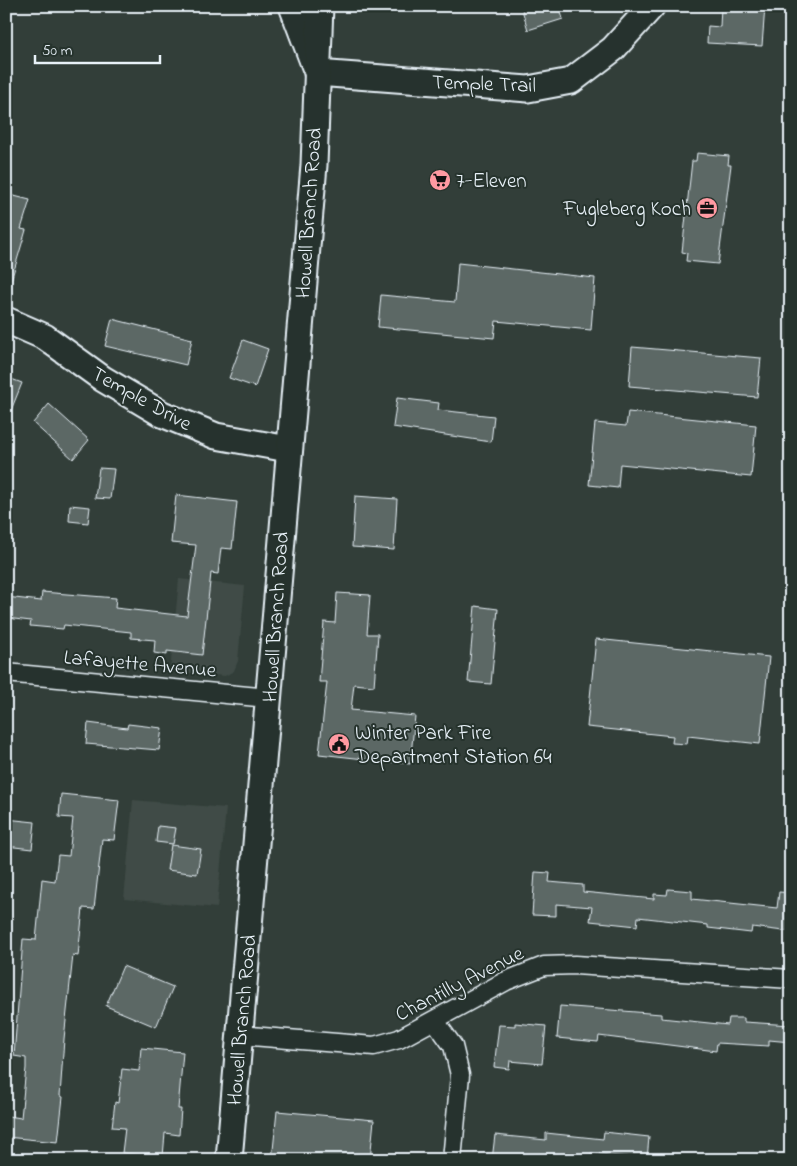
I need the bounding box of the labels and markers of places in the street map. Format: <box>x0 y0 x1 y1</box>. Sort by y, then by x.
place label: 7-Eleven <box>456 167 527 197</box>
supermarket icon: 7-Eleven <box>428 168 452 192</box>
place label: Fugleberg Koch <box>562 195 691 227</box>
office icon: Fugleberg Koch <box>695 196 719 220</box>
place label: Winter Park Fire Department Station 64 <box>354 719 552 773</box>
public building icon: Winter Park Fire Department Station 64 <box>327 732 351 756</box>

